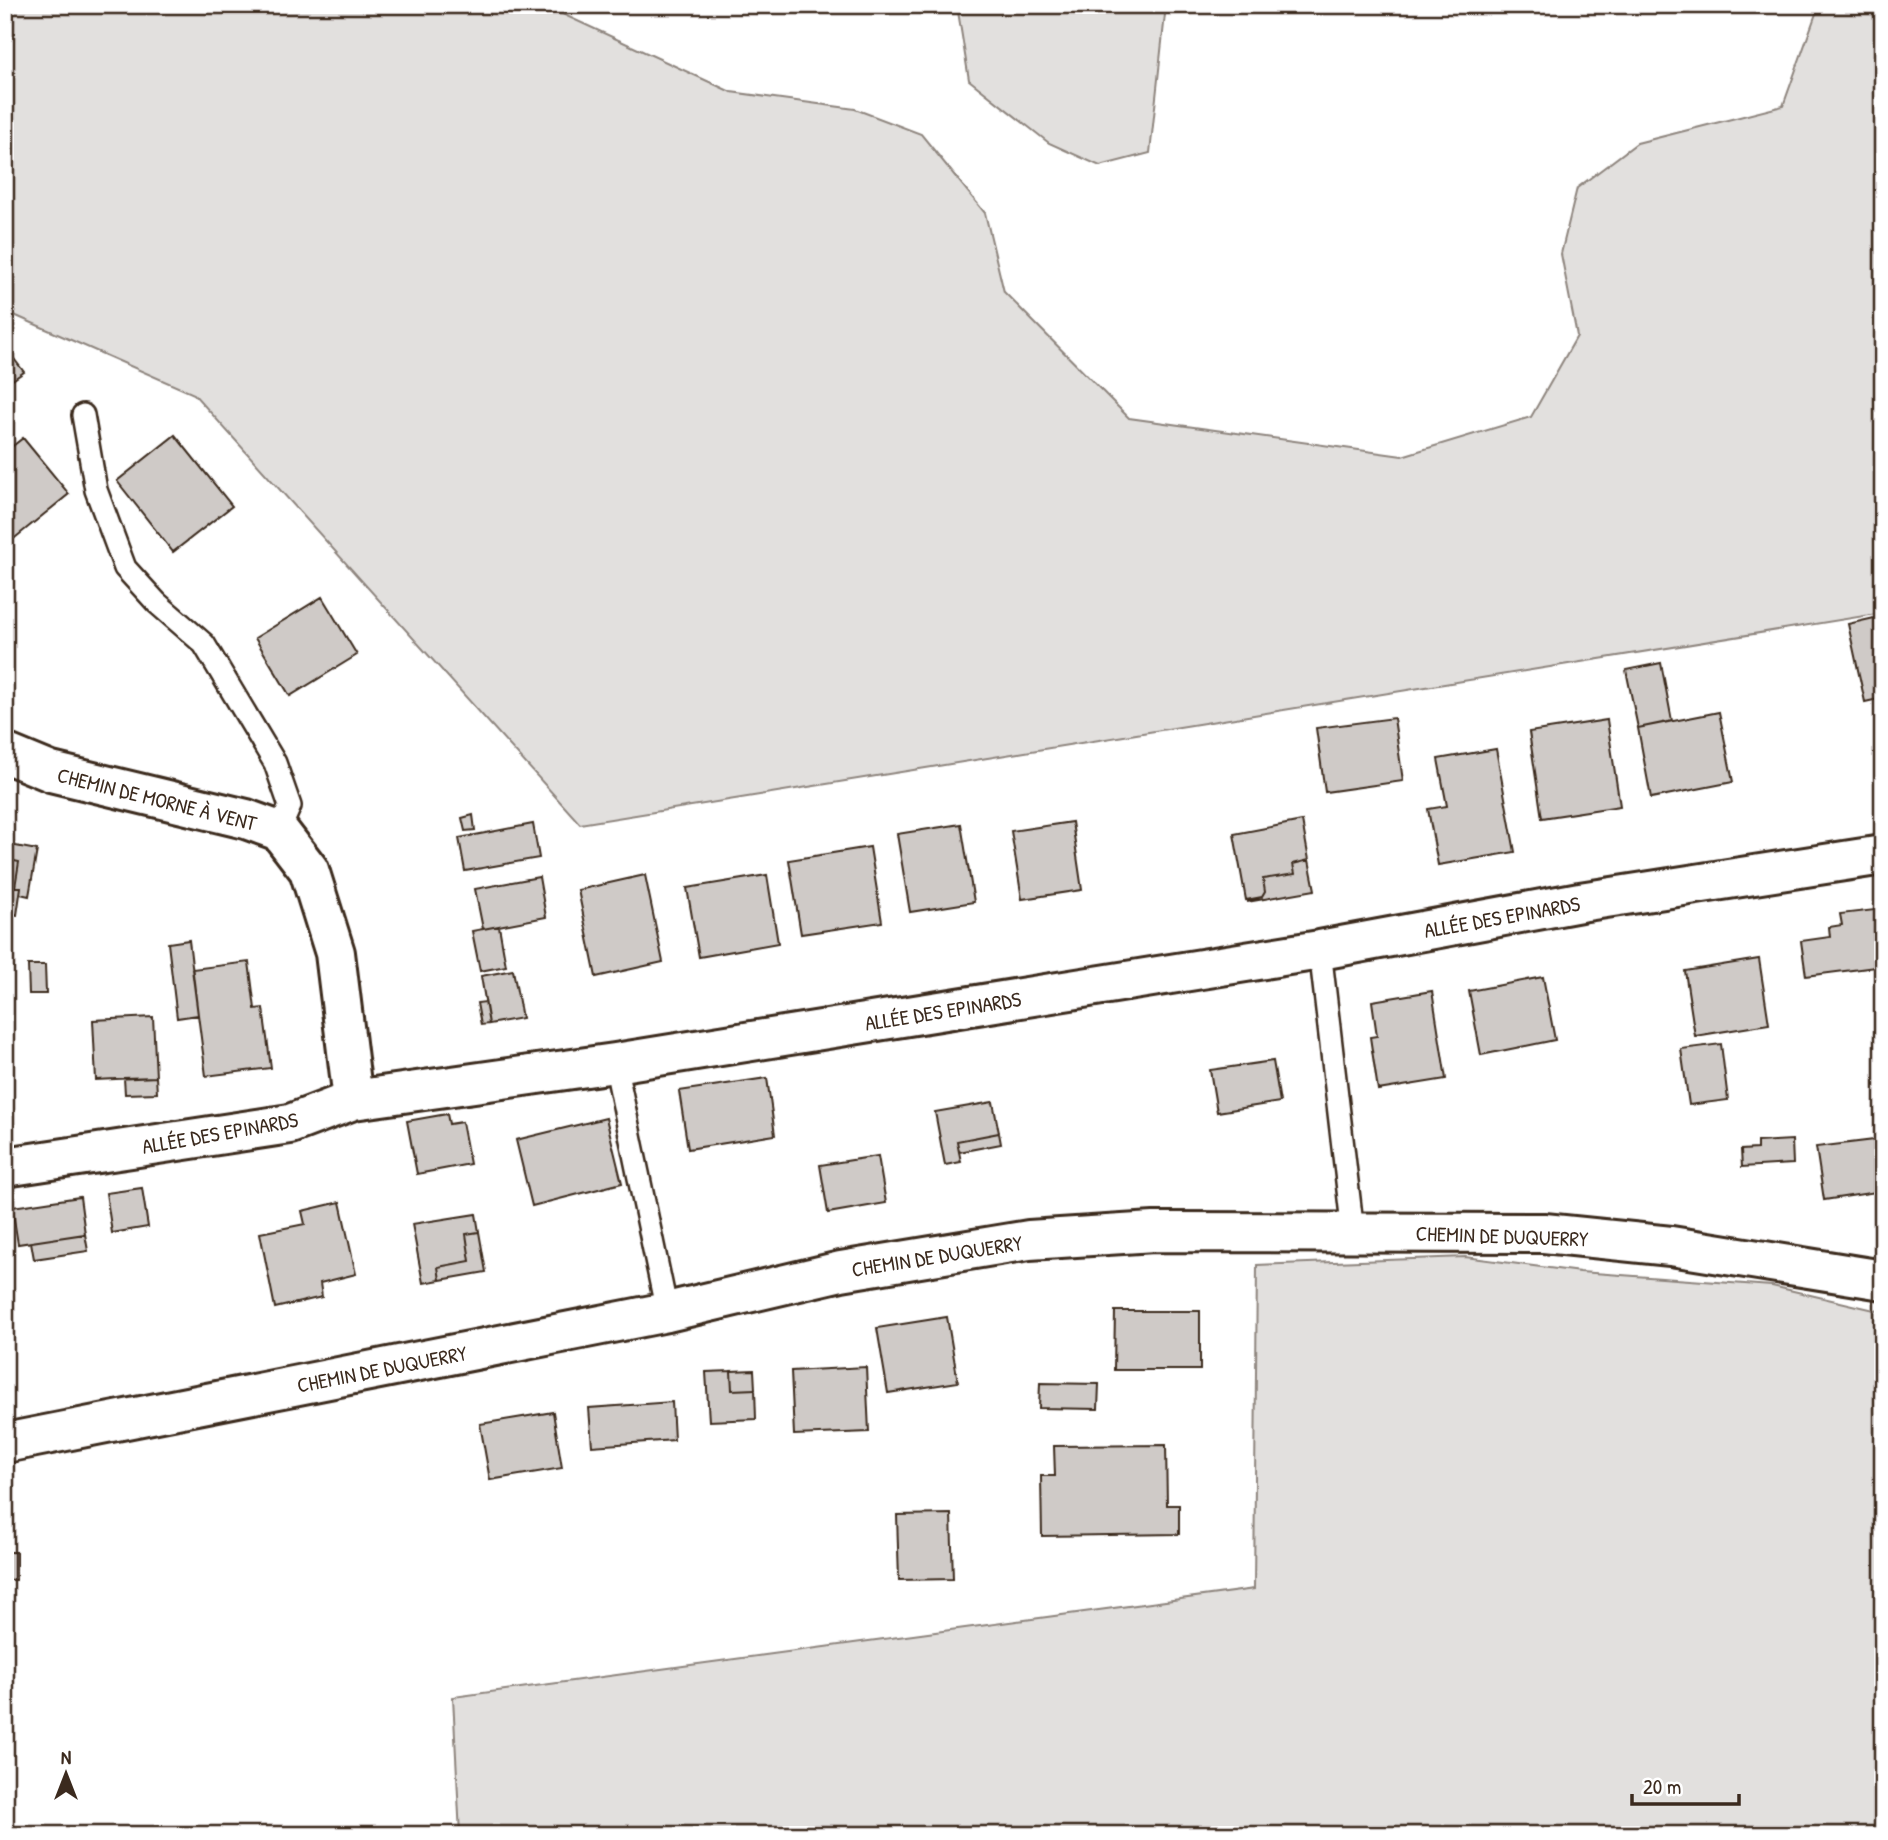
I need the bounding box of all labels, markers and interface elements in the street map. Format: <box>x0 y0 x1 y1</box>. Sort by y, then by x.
street label: CHEMIN DE MORNE À VENT <box>54 760 261 838</box>
street label: ALLÉE DES EPINARDS <box>1422 889 1583 945</box>
street label: ALLÉE DES EPINARDS <box>863 984 1024 1038</box>
street label: ALLÉE DES EPINARDS <box>140 1105 301 1161</box>
street label: CHEMIN DE DUQUERRY <box>1415 1218 1589 1254</box>
street label: CHEMIN DE DUQUERRY <box>849 1228 1025 1284</box>
street label: CHEMIN DE DUQUERRY <box>295 1338 470 1400</box>
north arrow <box>32 1738 102 1808</box>
text: N <box>61 1744 71 1770</box>
scale bar <box>1632 1763 1739 1807</box>
text: 20 m <box>1643 1772 1681 1801</box>

